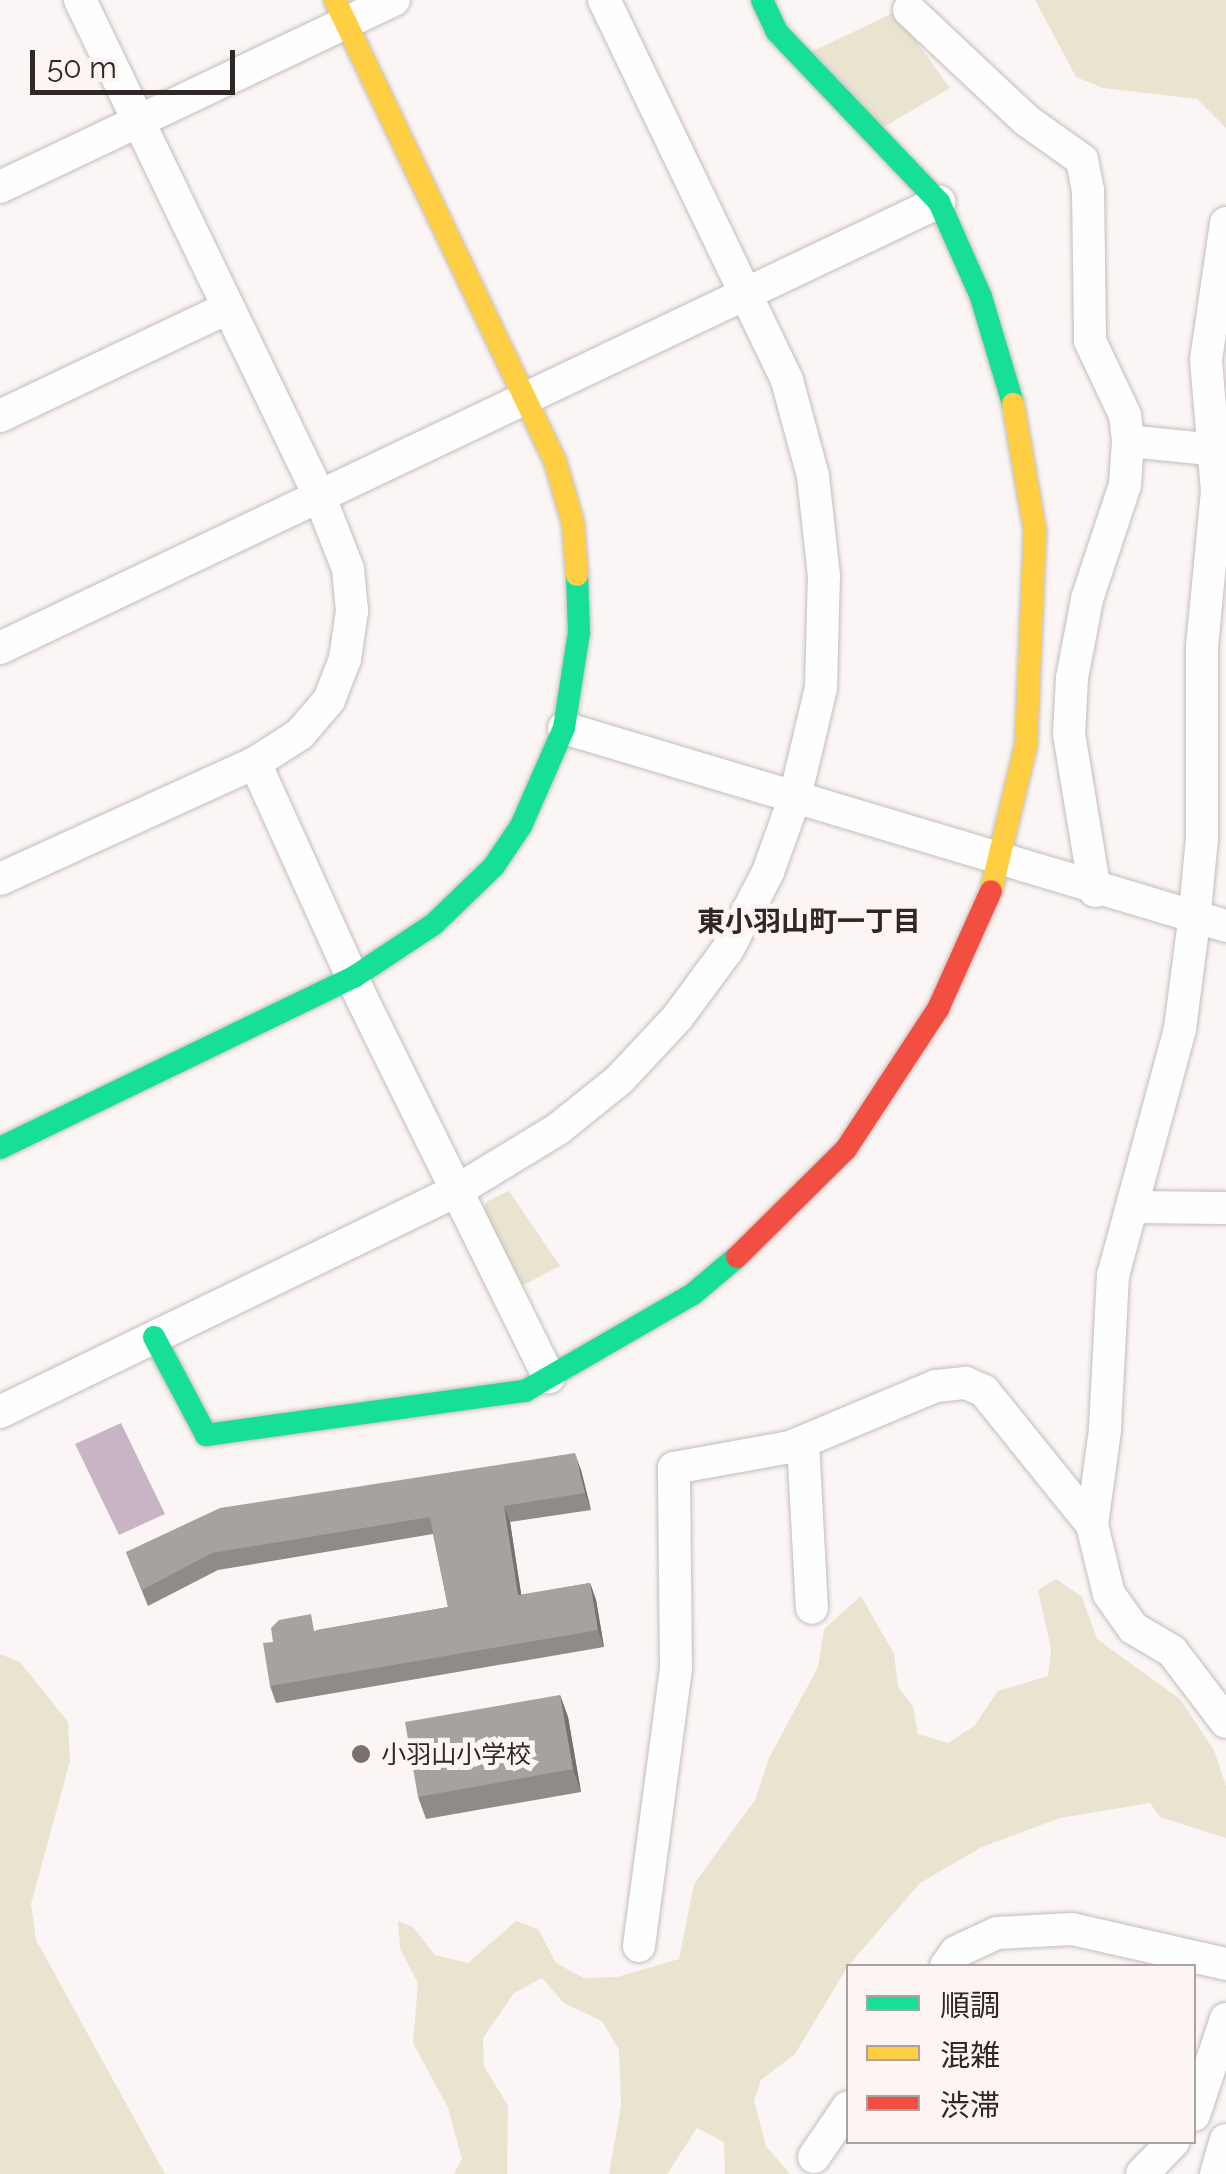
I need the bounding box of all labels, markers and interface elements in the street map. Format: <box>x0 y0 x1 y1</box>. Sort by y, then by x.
scale bar <box>35 30 240 92</box>
text: 50 m <box>47 50 117 85</box>
district label: 東小羽山町一丁目 <box>697 905 921 939</box>
place label: 小羽山小学校 <box>381 1739 531 1769</box>
marker: 小羽山小学校 <box>350 1743 372 1765</box>
legend <box>846 1964 1196 2144</box>
text: 順調 <box>940 1988 1000 2023</box>
text: 混雑 <box>940 2038 1000 2073</box>
text: 渋滞 <box>940 2088 1000 2123</box>

